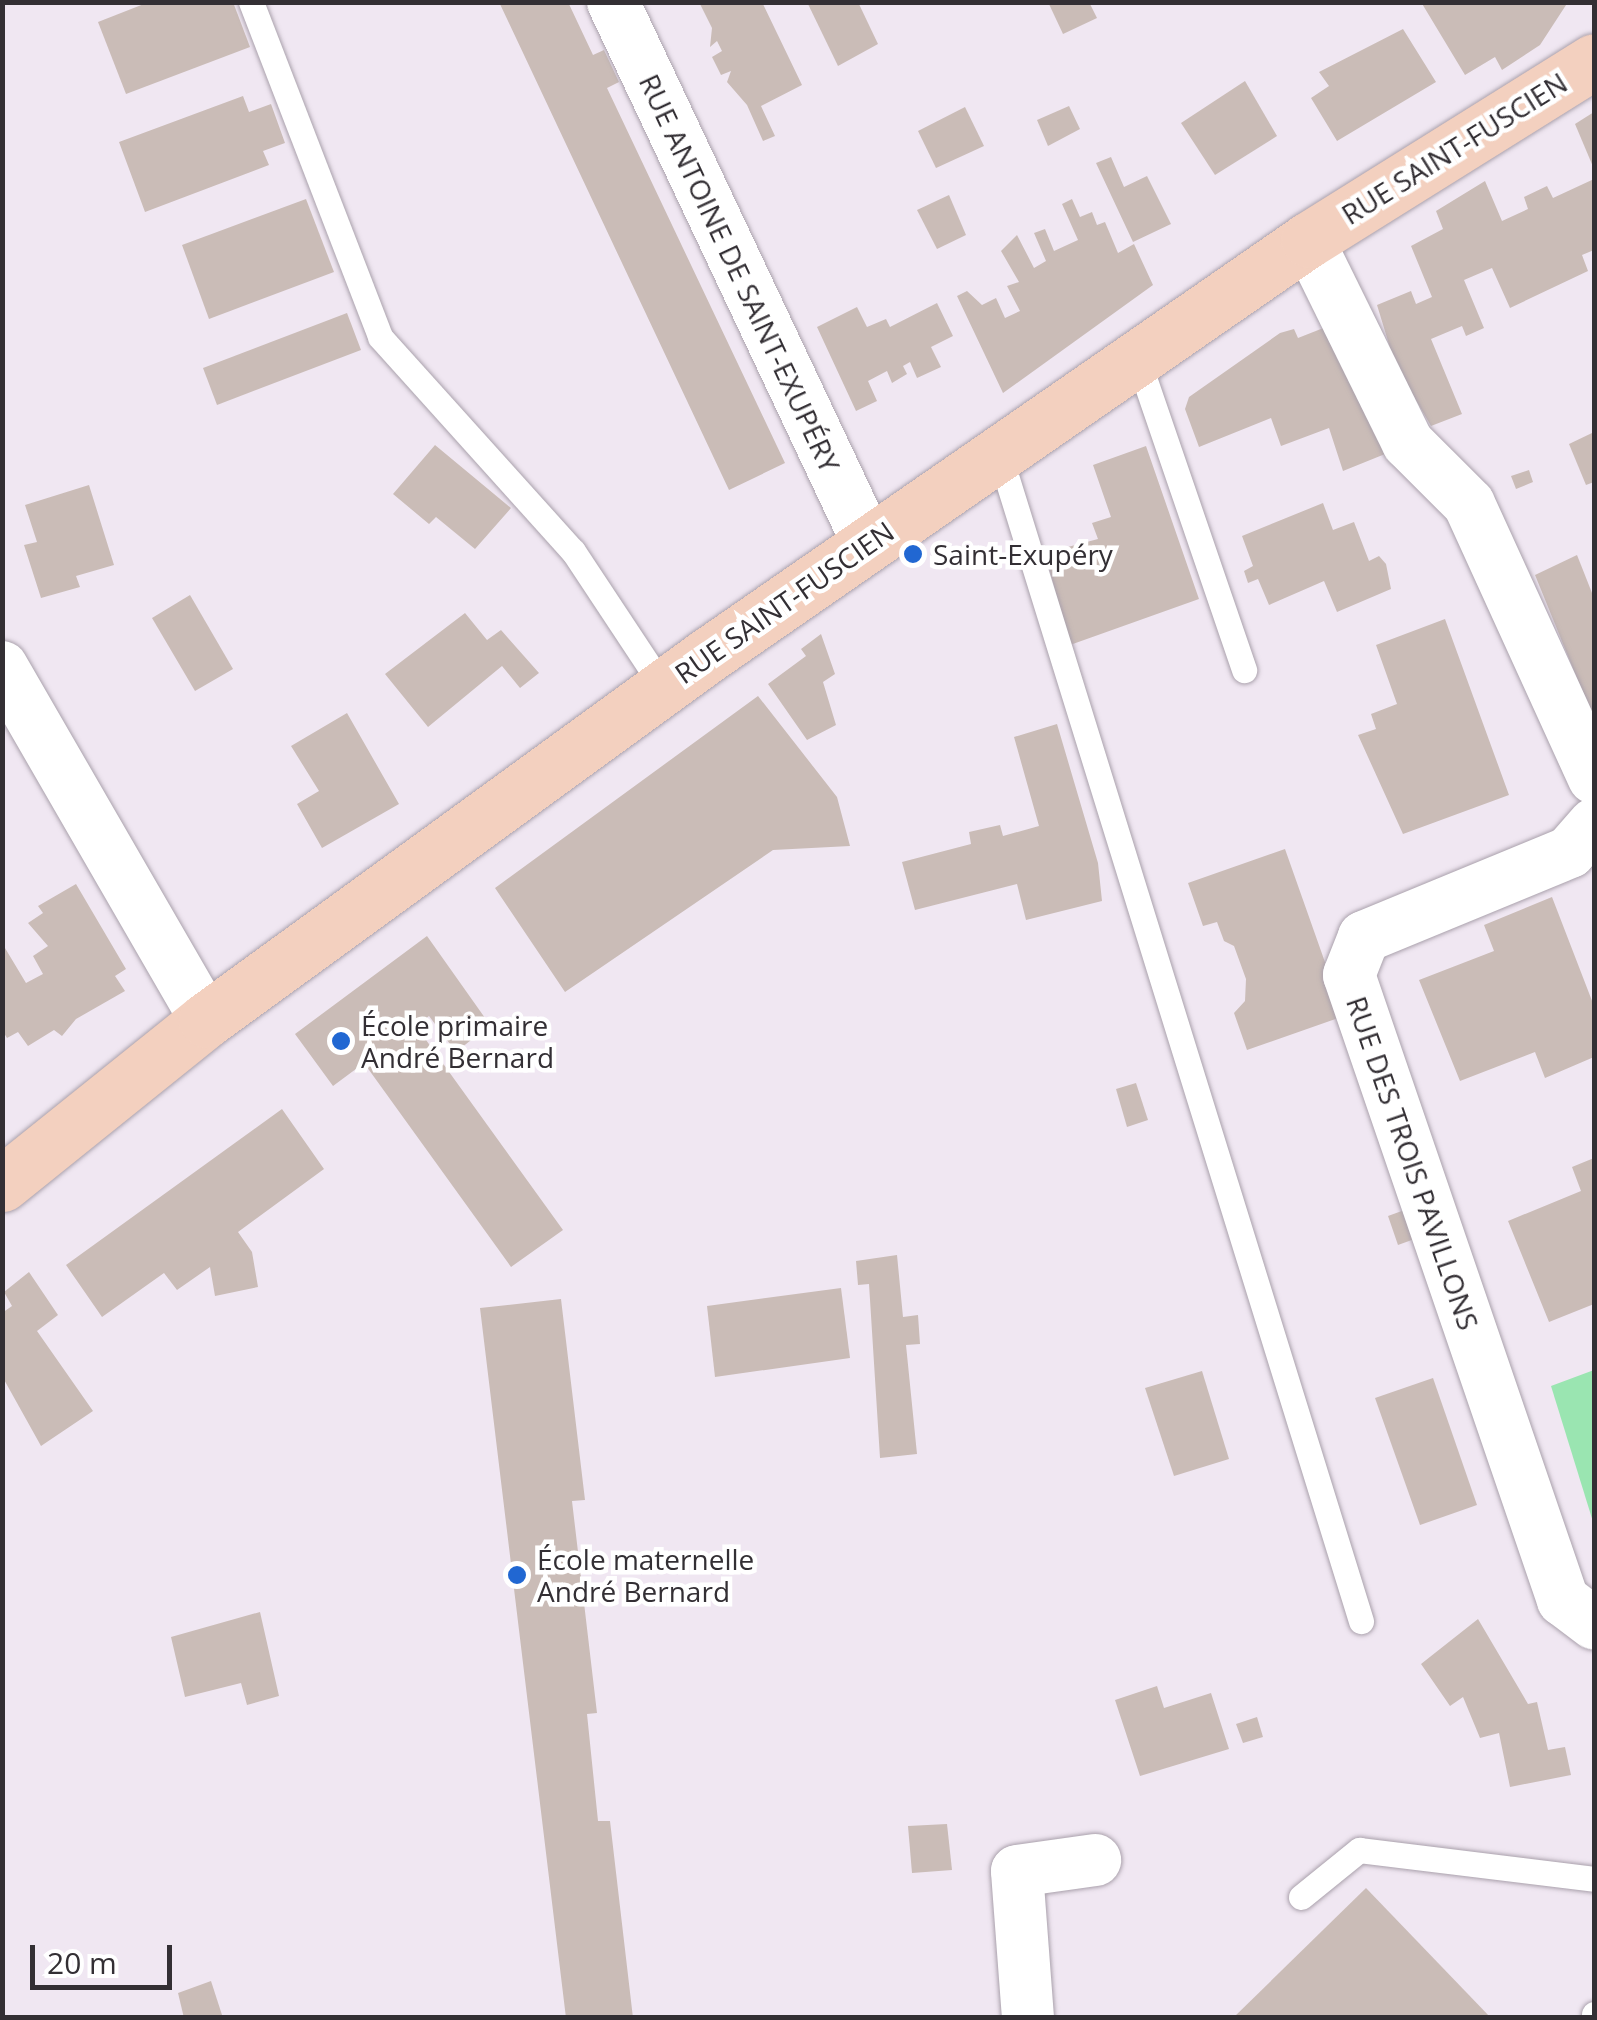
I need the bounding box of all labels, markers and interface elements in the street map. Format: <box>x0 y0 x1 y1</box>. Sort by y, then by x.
street label: RUE SAINT-FUSCIEN <box>1335 65 1573 231</box>
street label: RUE ANTOINE DE SAINT-EXUPÉRY <box>633 69 847 477</box>
street label: RUE SAINT-FUSCIEN <box>668 514 900 690</box>
place label: Saint-Exupéry <box>933 537 1113 571</box>
marker: Saint-Exupéry <box>902 543 924 565</box>
street label: RUE DES TROIS PAVILLONS <box>1340 992 1486 1334</box>
place label: École primaire André Bernard <box>361 1008 554 1074</box>
marker: École primaire André Bernard <box>330 1030 352 1052</box>
place label: École maternelle André Bernard <box>537 1542 754 1608</box>
marker: École maternelle André Bernard <box>506 1564 528 1586</box>
scale bar <box>35 1925 178 1987</box>
text: 20 m <box>47 1942 117 1983</box>

